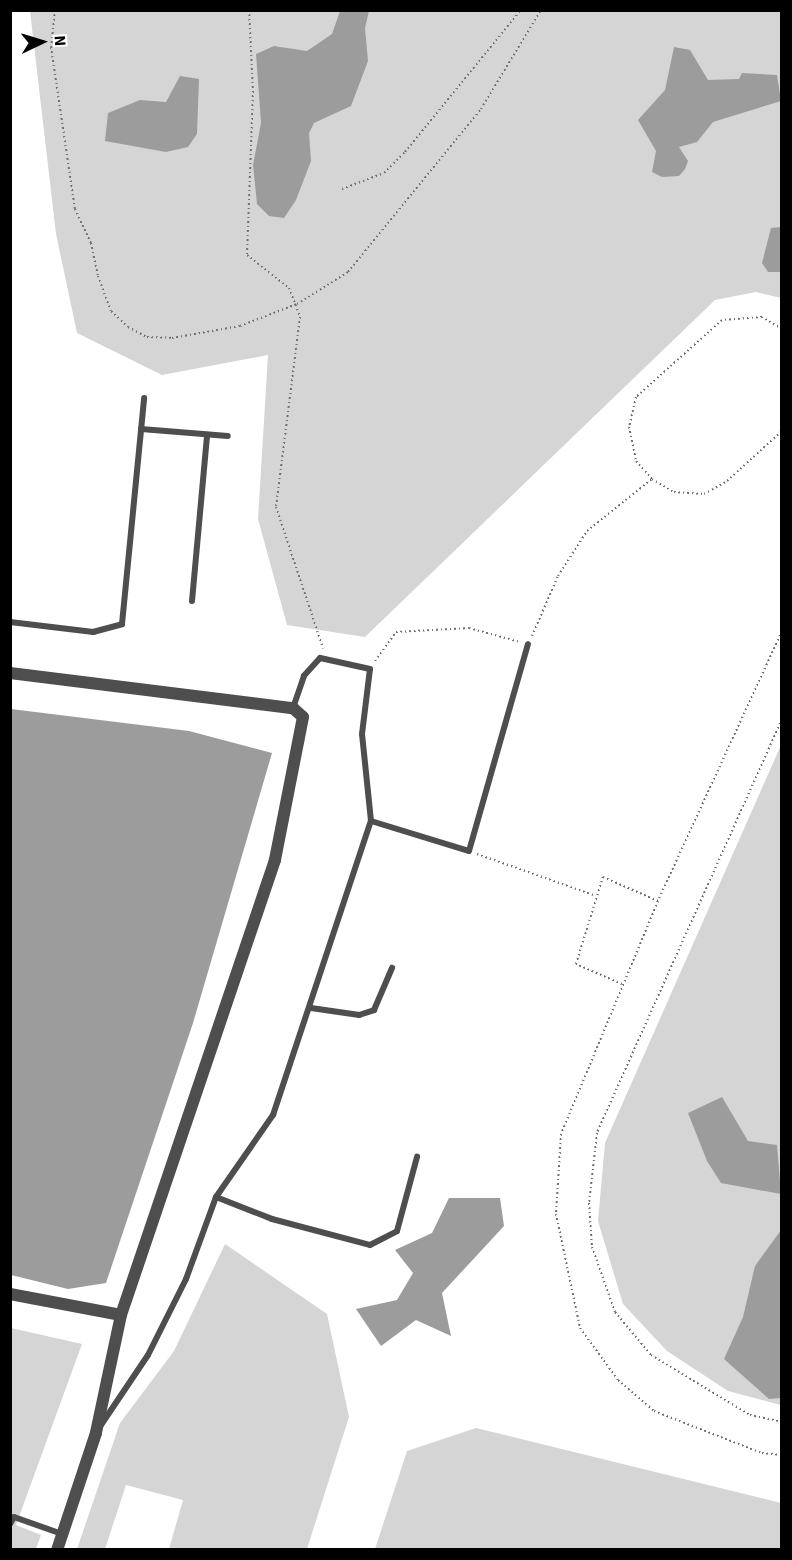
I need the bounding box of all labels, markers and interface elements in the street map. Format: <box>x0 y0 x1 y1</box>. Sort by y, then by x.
north arrow <box>12 12 72 72</box>
text: N <box>49 35 71 47</box>

